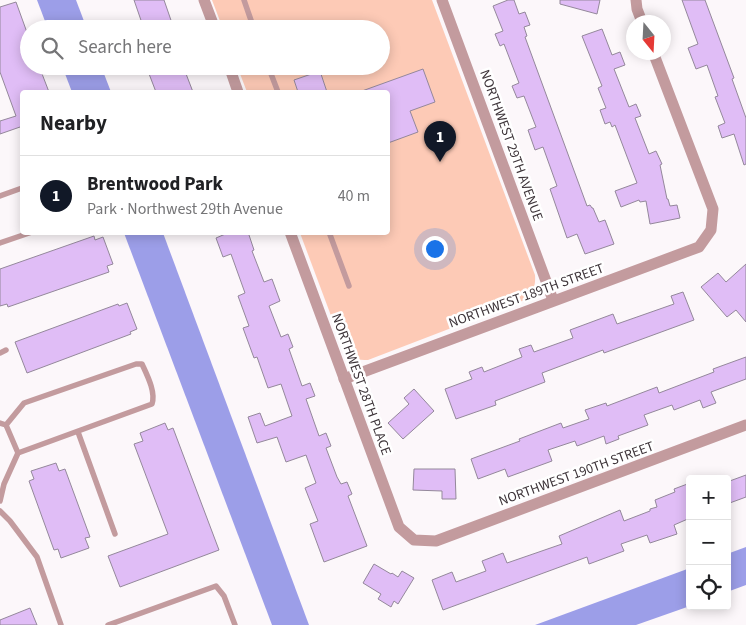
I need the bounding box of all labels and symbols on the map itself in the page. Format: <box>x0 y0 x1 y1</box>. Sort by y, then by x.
north arrow <box>626 15 671 60</box>
street label: NORTHWEST 29TH AVENUE <box>474 67 548 224</box>
pin: 1 <box>424 121 456 162</box>
your location <box>422 236 448 262</box>
street label: NORTHWEST 189TH STREET <box>446 258 607 333</box>
street label: NORTHWEST 28TH PLACE <box>326 311 396 458</box>
street label: NORTHWEST 190TH STREET <box>496 436 657 511</box>

